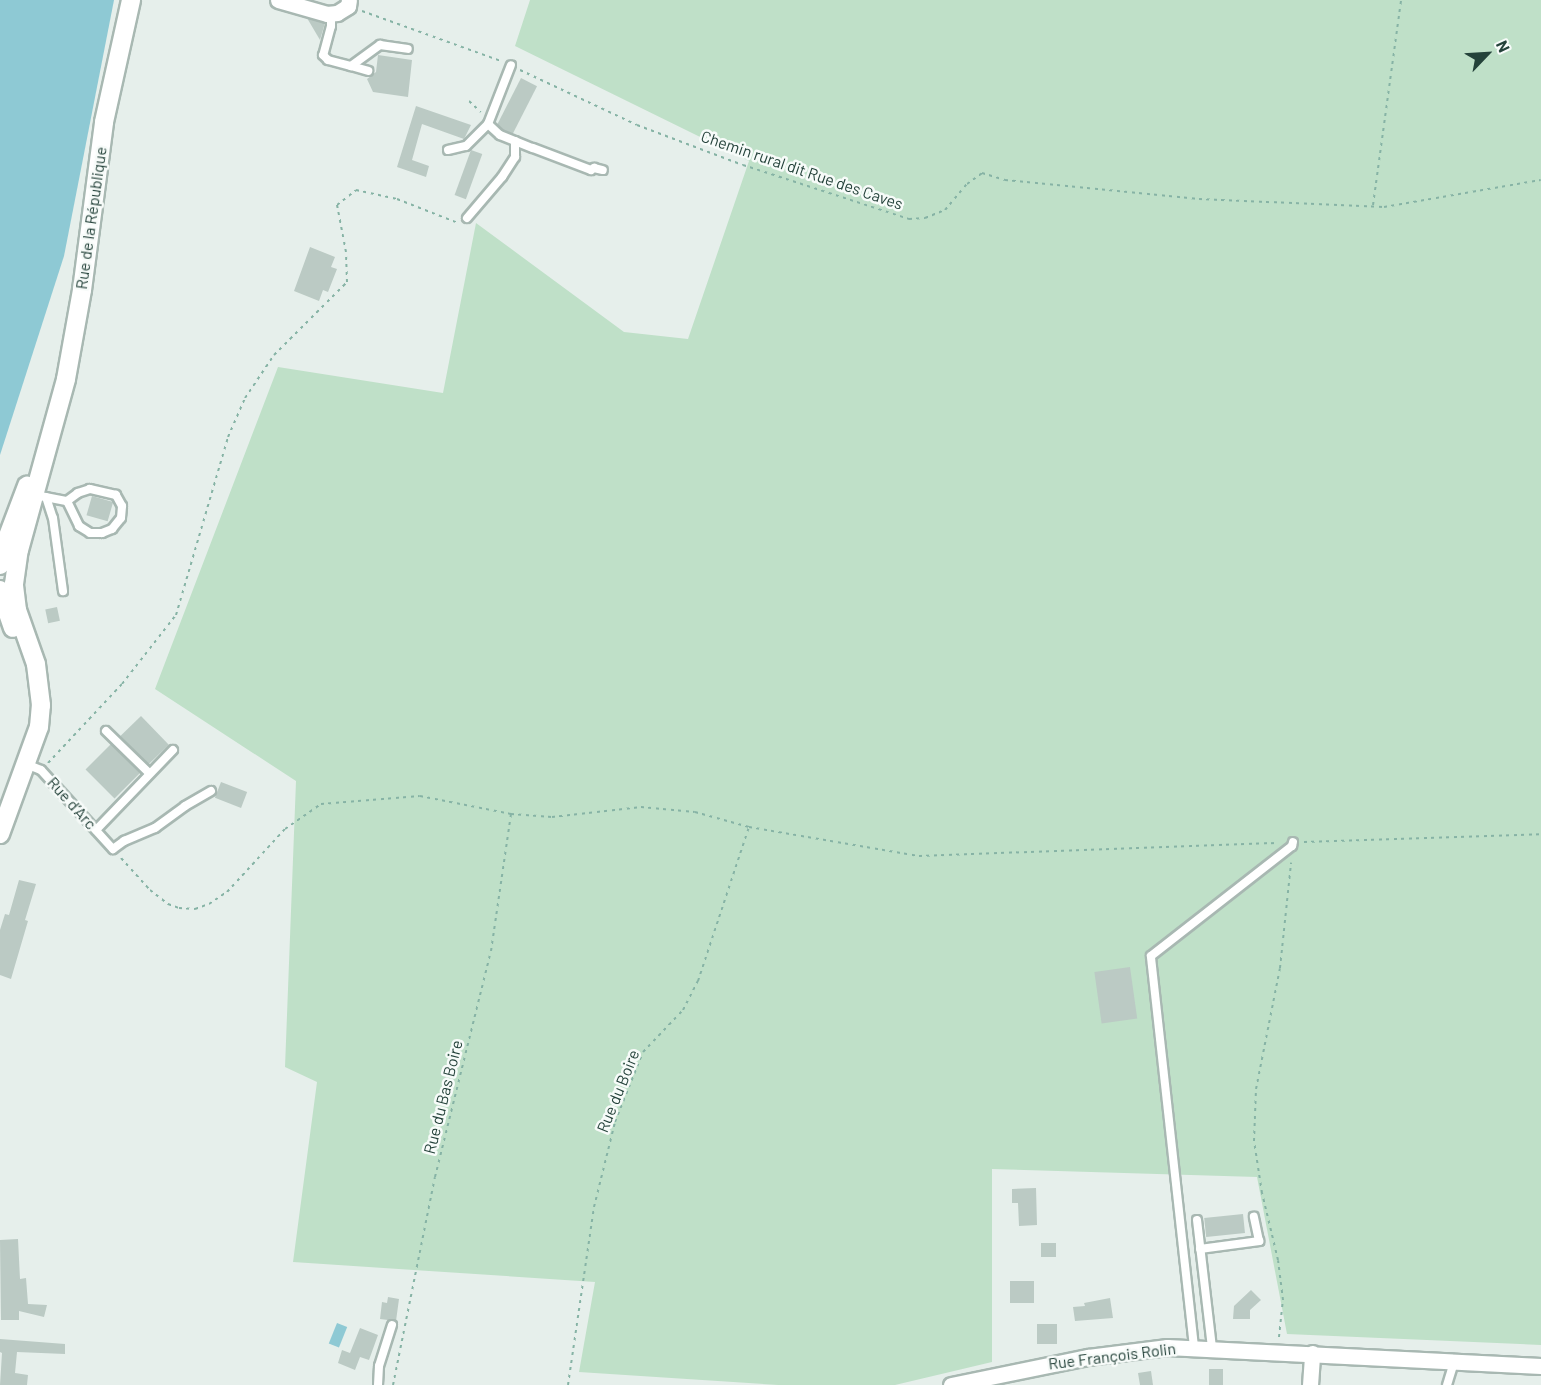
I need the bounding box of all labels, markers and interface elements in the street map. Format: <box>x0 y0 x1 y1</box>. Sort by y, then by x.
north arrow <box>1457 24 1517 84</box>
text: N <box>1493 37 1515 55</box>
street label: Chemin rural dit Rue des Caves <box>699 126 905 214</box>
street label: Rue de la République <box>71 145 111 291</box>
street label: Rue d’Arc <box>43 773 101 833</box>
street label: Rue du Bas Boire <box>420 1038 466 1156</box>
street label: Rue du Boire <box>593 1047 643 1135</box>
street label: Rue François Rolin <box>1047 1339 1177 1373</box>

